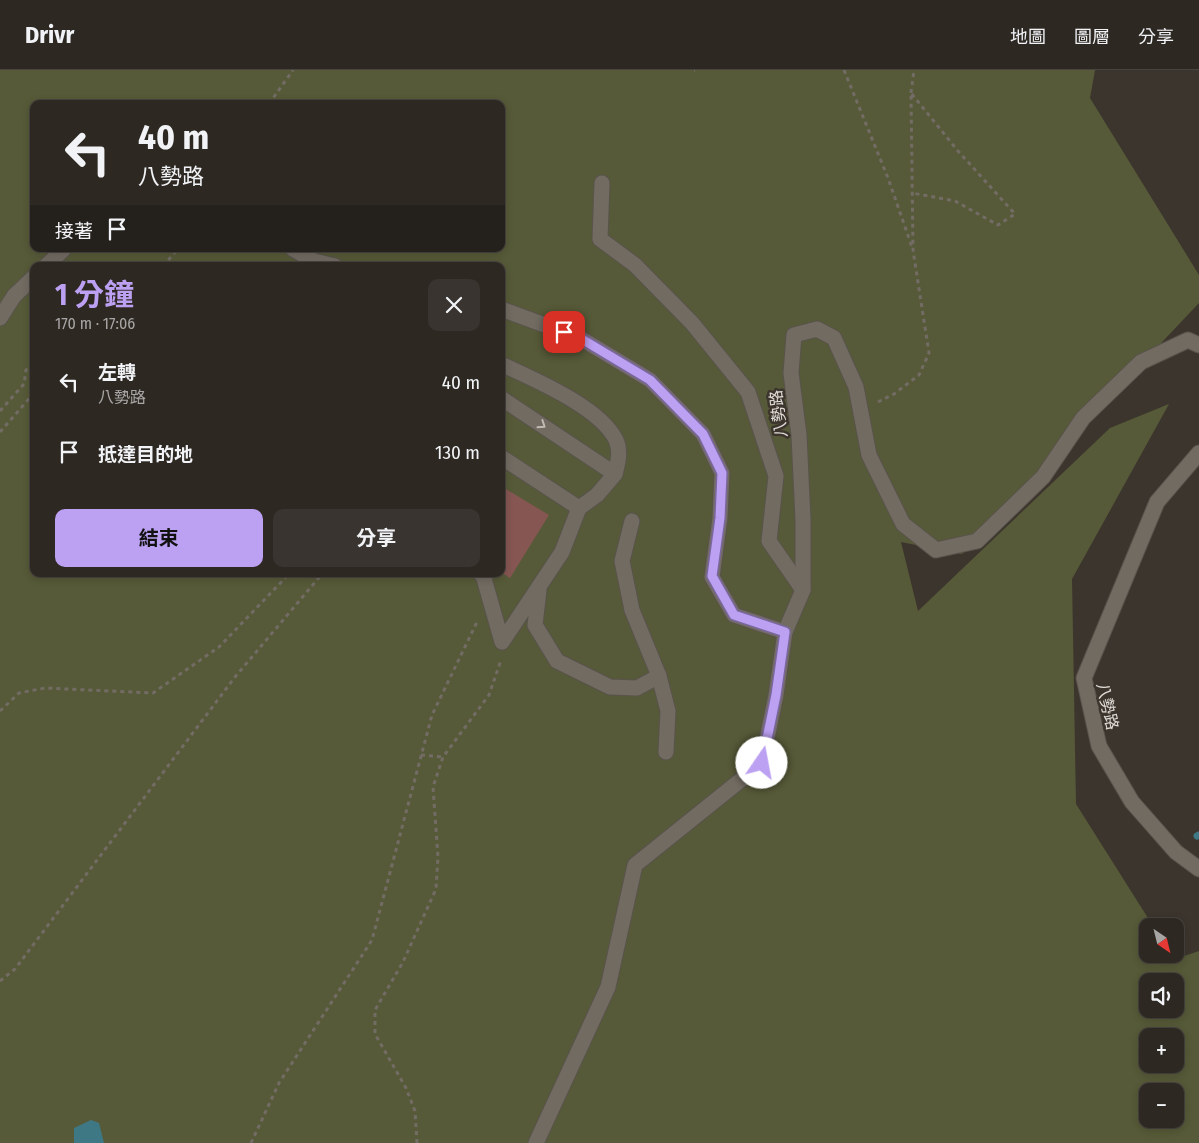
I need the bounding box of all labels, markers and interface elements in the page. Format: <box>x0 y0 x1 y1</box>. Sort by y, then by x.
text: Drivr <box>25 21 74 49</box>
text: 地圖 <box>1010 26 1046 48</box>
text: 圖層 <box>1074 26 1110 48</box>
text: 分享 <box>1138 26 1174 48</box>
text: 40 m <box>138 116 209 158</box>
icon: left <box>55 120 120 185</box>
text: 八勢路 <box>138 163 204 190</box>
icon: arrive <box>103 215 131 243</box>
text: 接著 <box>55 220 93 243</box>
text: 1 分鐘 <box>55 277 134 313</box>
button: close <box>428 279 480 331</box>
pin <box>543 311 585 353</box>
text: 170 m · 17:06 <box>55 314 135 333</box>
icon: arrive <box>550 318 578 346</box>
text: 左轉 <box>98 361 136 384</box>
icon: left <box>55 368 83 396</box>
text: 40 m <box>442 371 480 394</box>
text: 八勢路 <box>98 388 146 407</box>
street label: 八勢路 <box>766 389 791 439</box>
one-way arrow <box>536 419 545 428</box>
icon: arrive <box>55 438 83 466</box>
text: 130 m <box>435 441 480 464</box>
text: 抵達目的地 <box>98 443 193 466</box>
button: 結束 <box>55 509 263 567</box>
button: 分享 <box>273 509 480 567</box>
street label: 八勢路 <box>1093 681 1122 732</box>
position arrow <box>735 736 787 788</box>
north arrow <box>1139 918 1184 962</box>
map controls <box>1139 918 1184 1128</box>
button: sound <box>1139 973 1184 1018</box>
button: + <box>1139 1028 1184 1073</box>
button: − <box>1139 1083 1184 1128</box>

